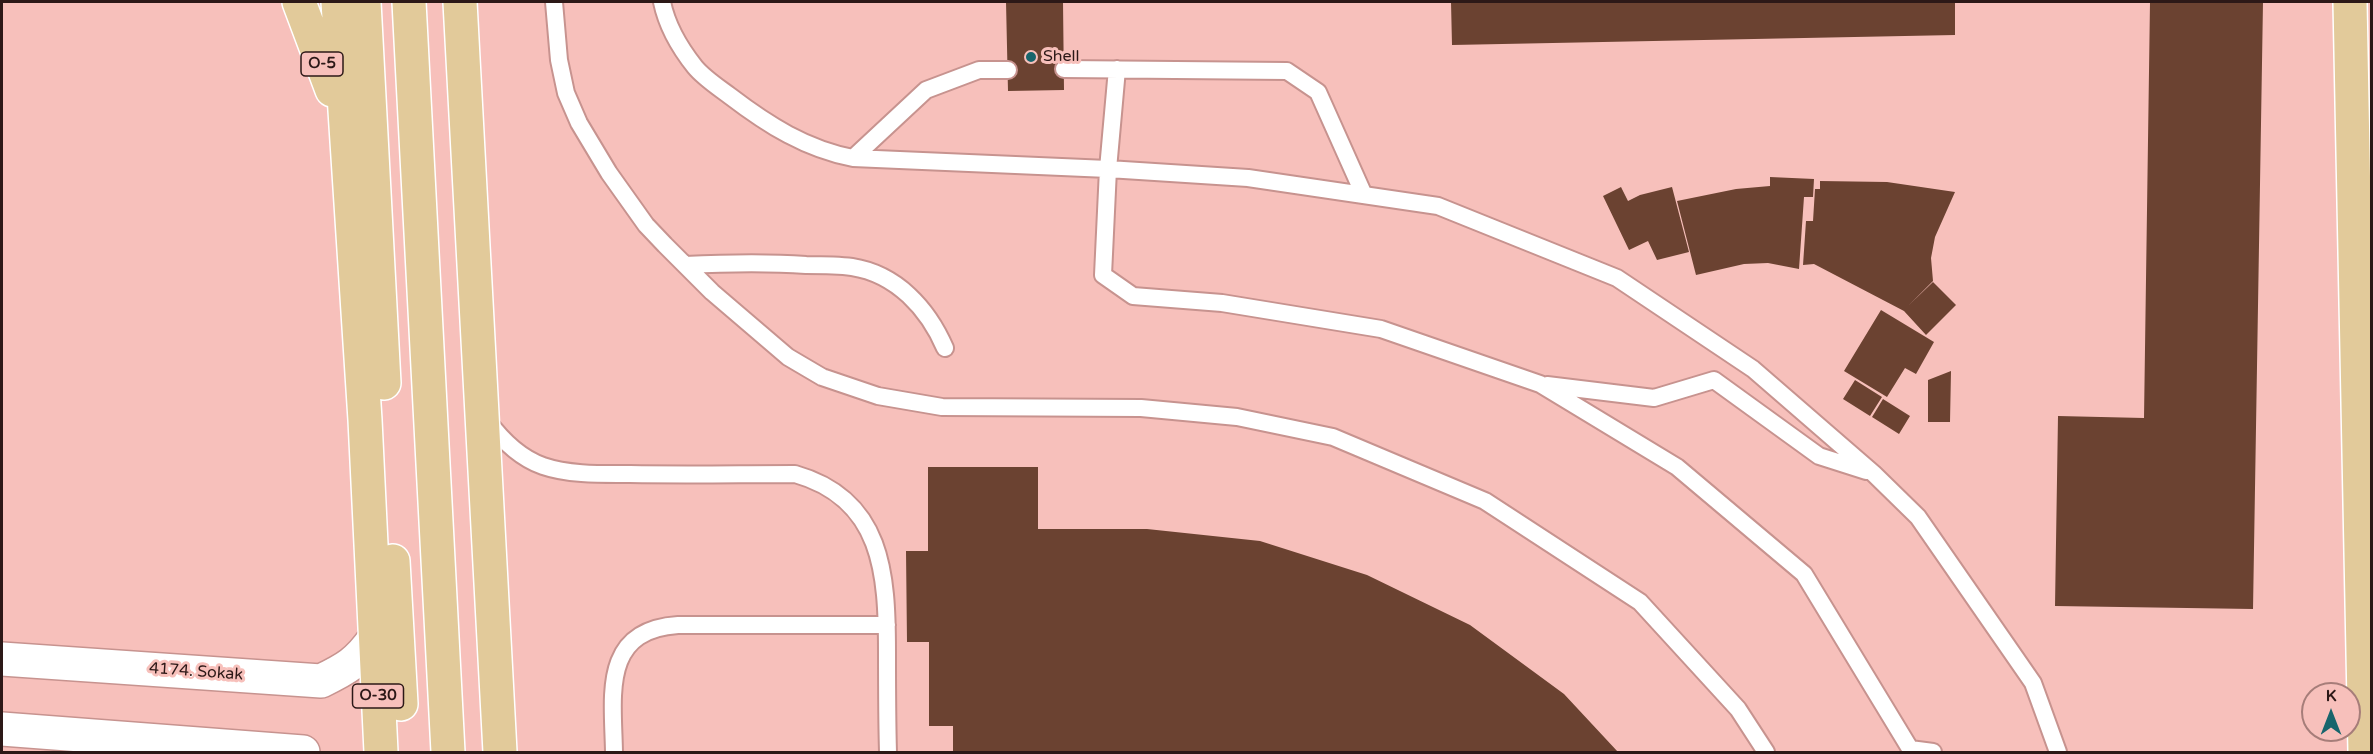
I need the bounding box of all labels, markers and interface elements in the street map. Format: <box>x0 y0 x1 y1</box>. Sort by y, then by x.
place label: Shell <box>1043 47 1079 67</box>
marker: Shell <box>1024 50 1038 64</box>
road number: O-5 <box>301 52 343 76</box>
street label: 4174. Sokak <box>148 659 244 685</box>
north arrow <box>2301 682 2361 742</box>
road number: O-30 <box>352 684 404 708</box>
text: K <box>2326 686 2336 706</box>

